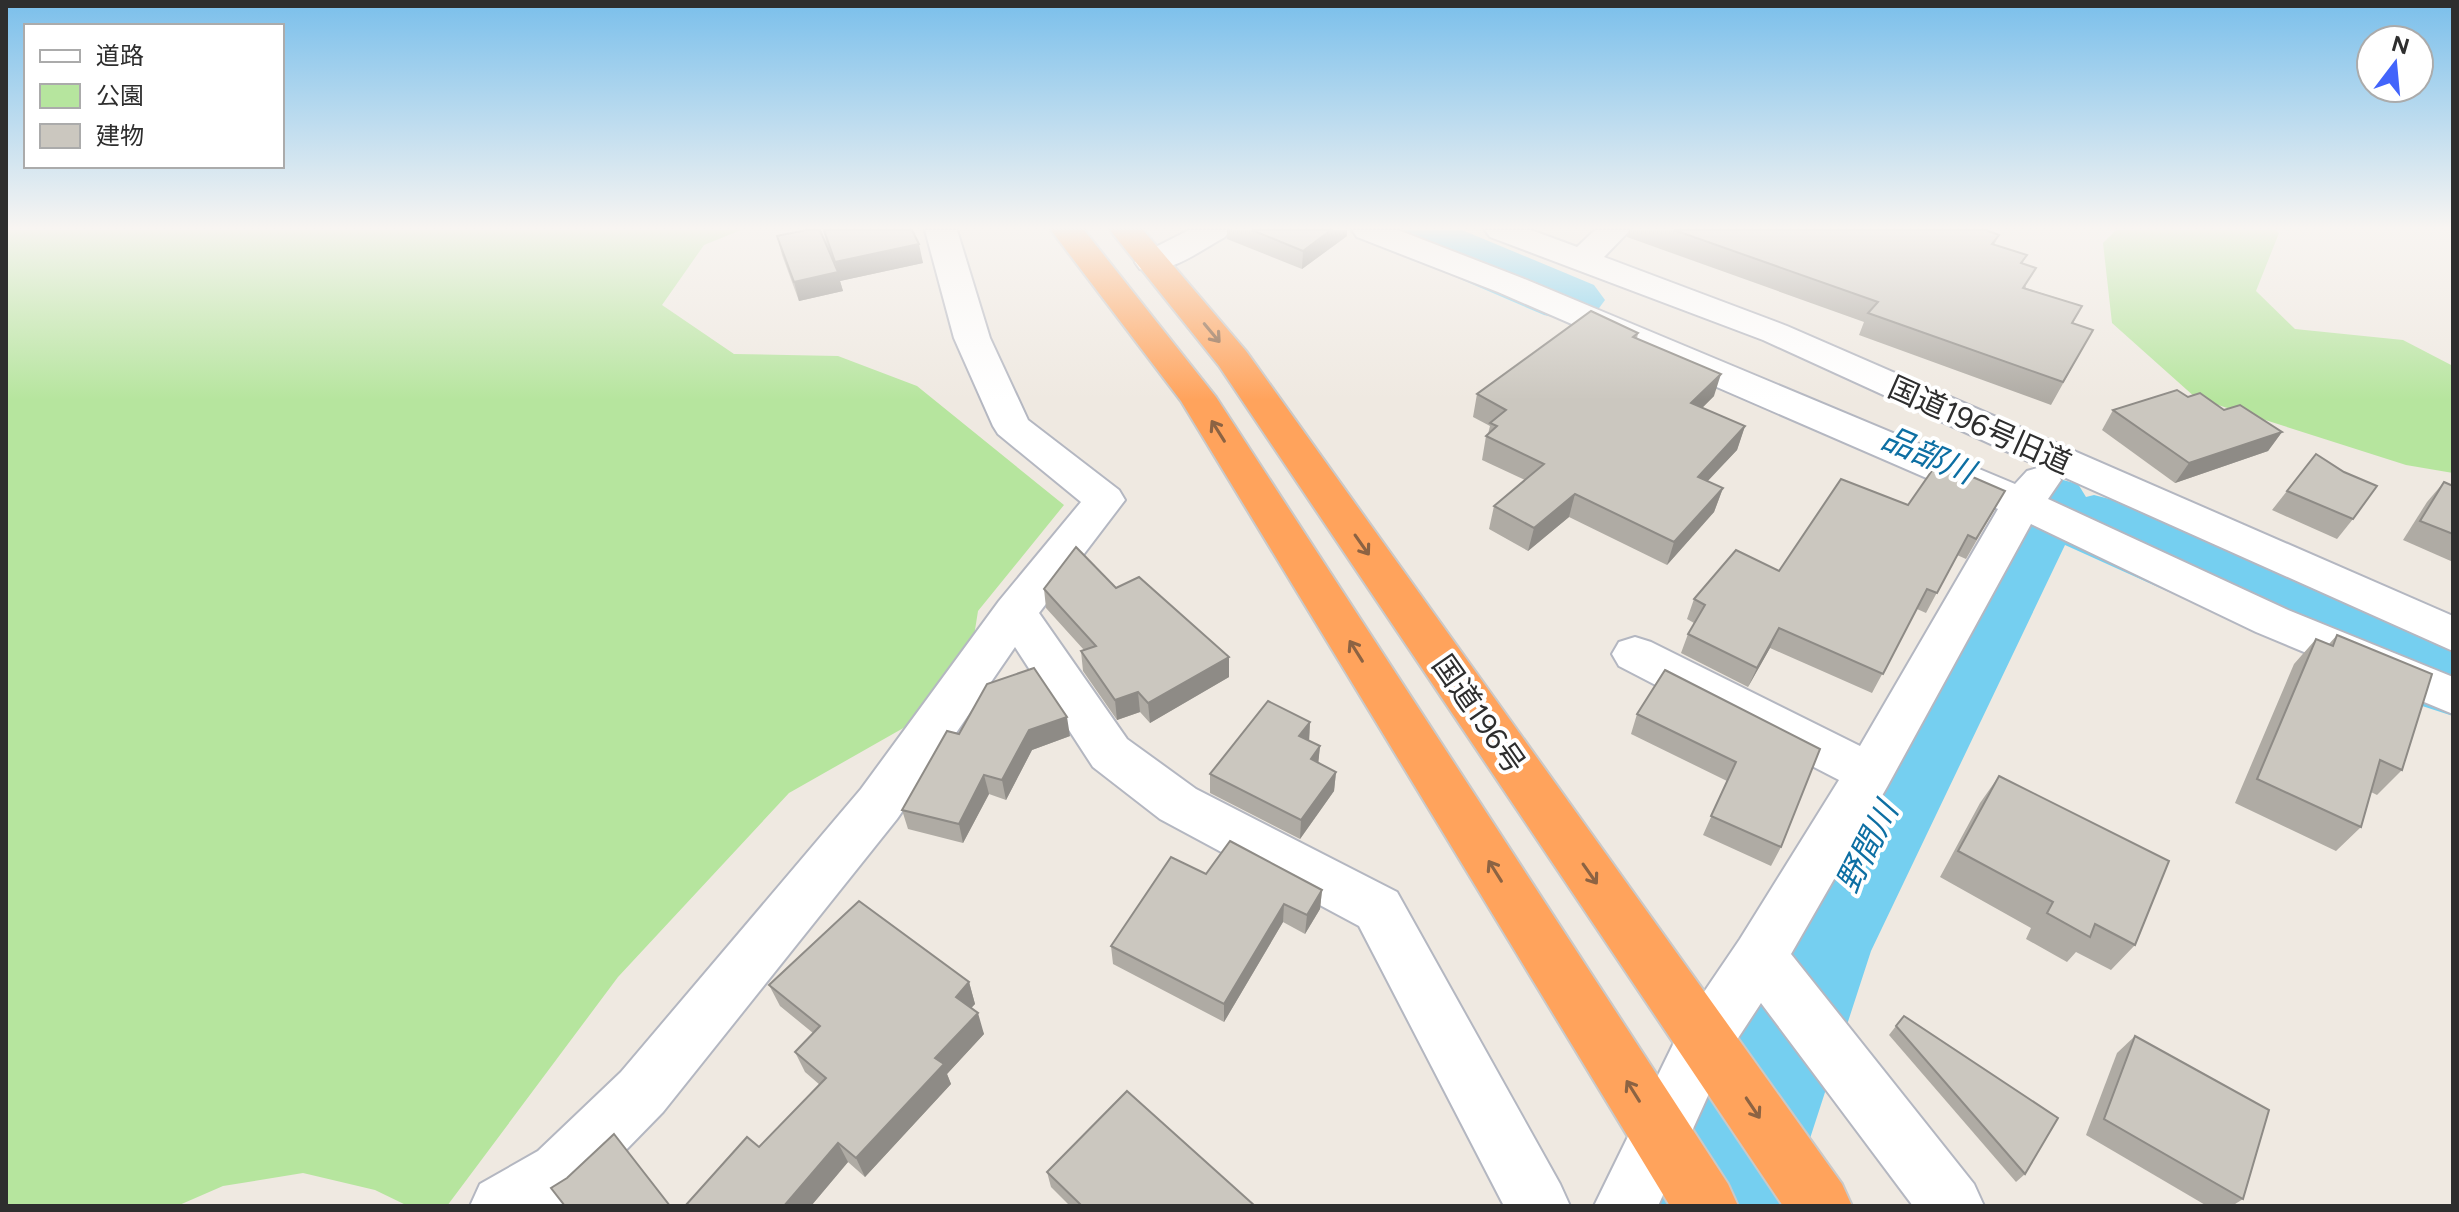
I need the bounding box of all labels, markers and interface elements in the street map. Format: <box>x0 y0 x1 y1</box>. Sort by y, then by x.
legend <box>24 24 284 168</box>
north arrow <box>2355 24 2435 104</box>
text: N <box>2388 30 2412 61</box>
text: 道路 <box>96 41 144 70</box>
text: 公園 <box>96 81 144 110</box>
text: 建物 <box>96 121 144 150</box>
one-way arrow <box>1203 323 1221 343</box>
street label: 国道196号旧道 <box>1883 368 2077 482</box>
water label: 品部川 <box>1876 419 1982 492</box>
one-way arrow <box>1209 420 1225 443</box>
one-way arrow <box>1354 534 1370 556</box>
one-way arrow <box>1348 640 1364 663</box>
street label: 国道196号 <box>1425 648 1533 780</box>
water label: 野間川 <box>1828 793 1907 898</box>
one-way arrow <box>1486 860 1502 883</box>
one-way arrow <box>1582 862 1598 884</box>
one-way arrow <box>1625 1080 1641 1103</box>
one-way arrow <box>1745 1097 1761 1119</box>

